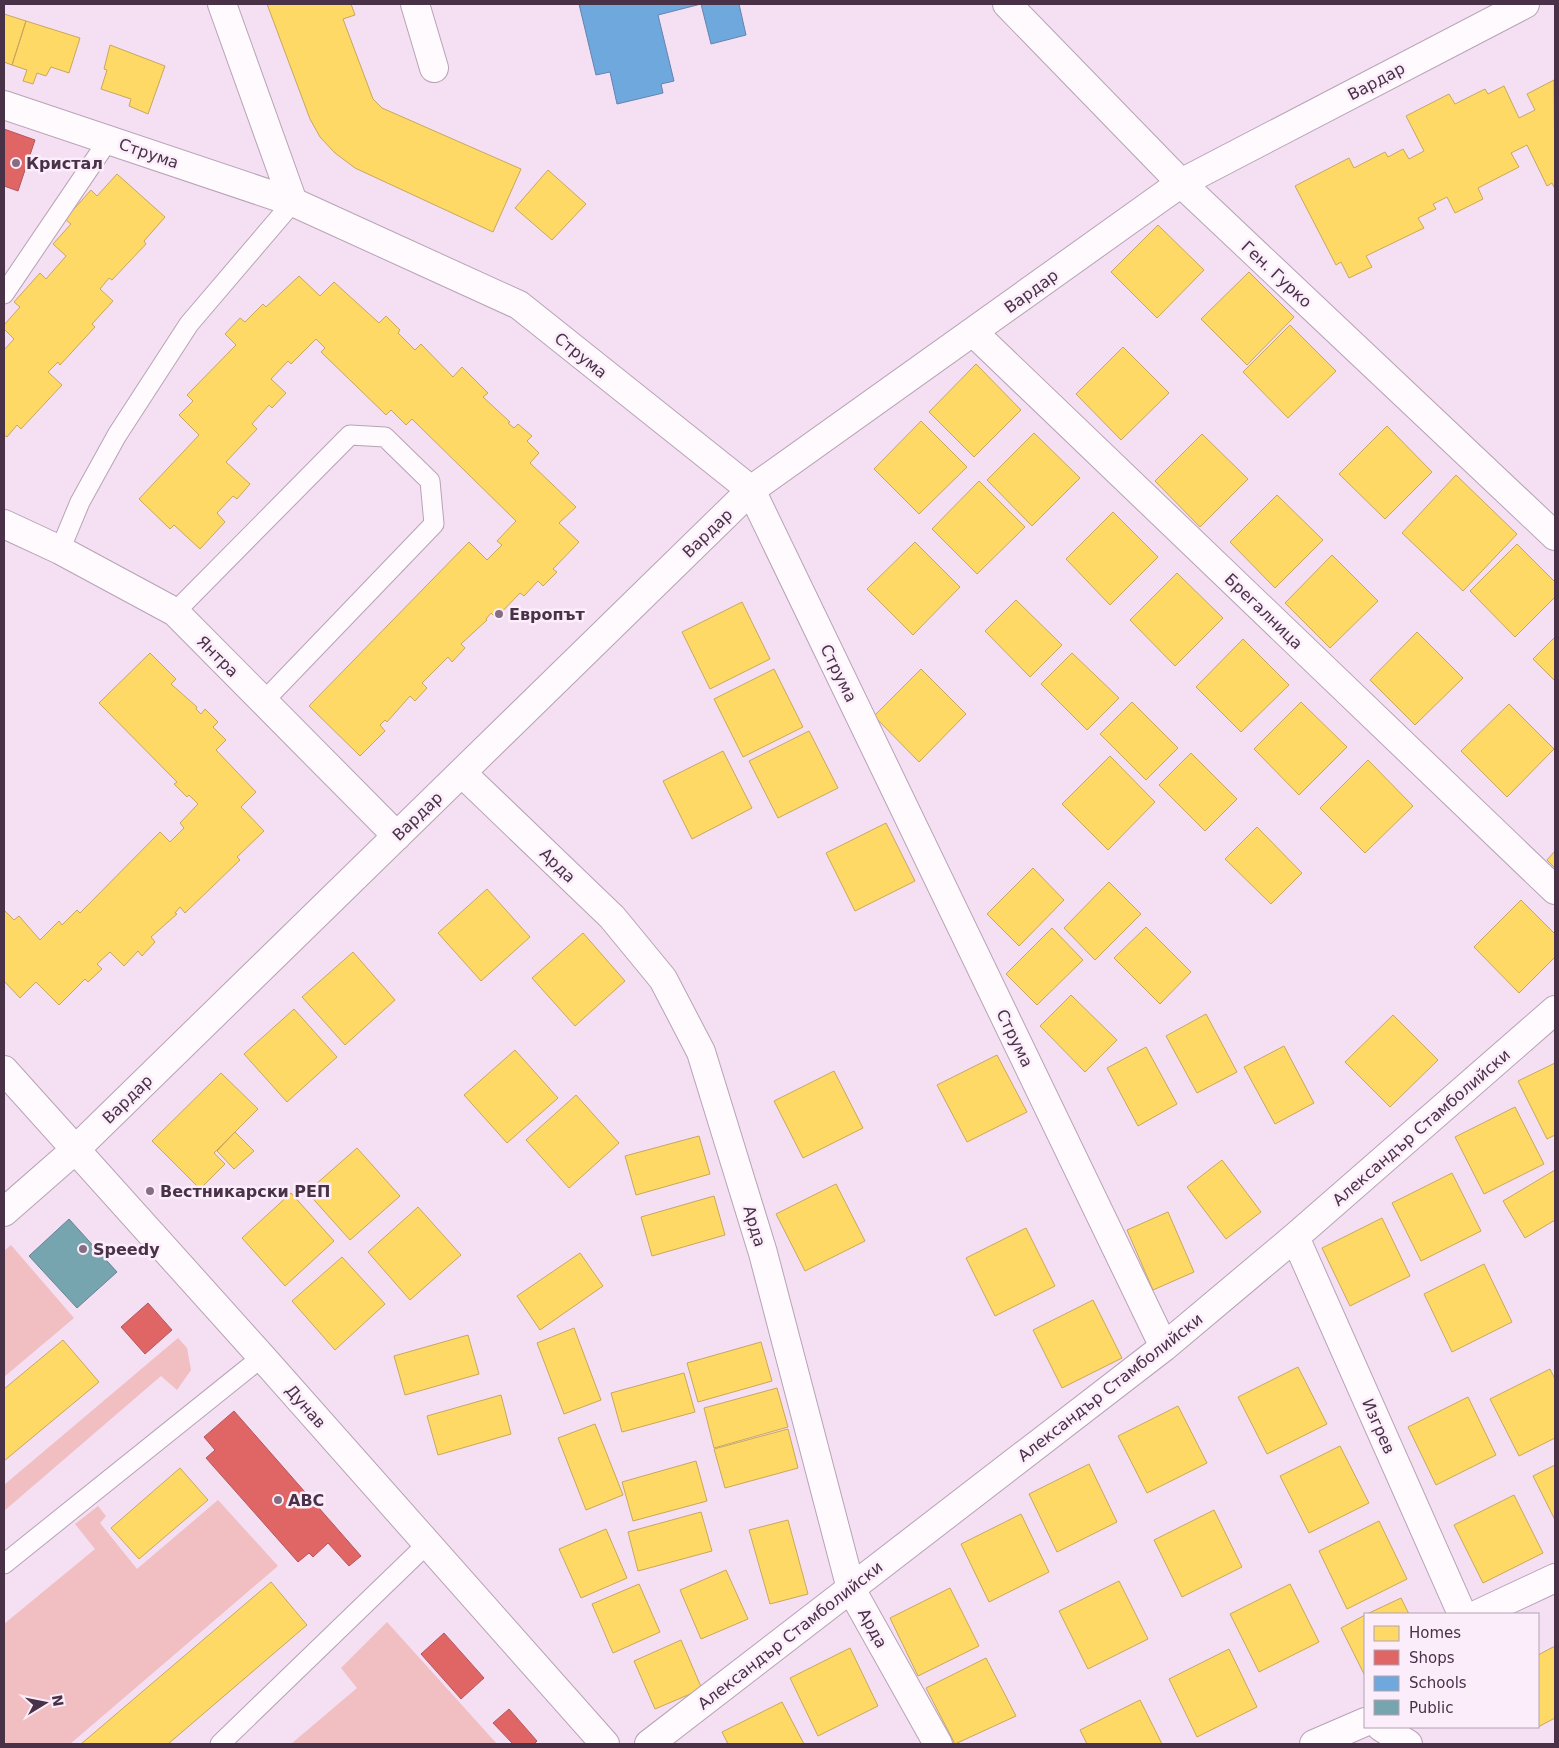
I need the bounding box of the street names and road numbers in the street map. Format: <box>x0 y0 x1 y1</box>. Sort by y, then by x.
street label: Вардар <box>1344 59 1408 104</box>
street label: Струма <box>116 134 181 173</box>
street label: Ген. Гурко <box>1238 237 1316 312</box>
street label: Вардар <box>1001 266 1062 317</box>
street label: Струма <box>551 328 611 382</box>
street label: Вардар <box>678 505 736 562</box>
street label: Брегалница <box>1221 569 1307 653</box>
street label: Янтра <box>193 632 242 681</box>
street label: Струма <box>816 641 861 705</box>
street label: Вардар <box>388 788 446 845</box>
street label: Арда <box>536 844 579 887</box>
street label: Струма <box>992 1006 1037 1070</box>
street label: Александър Стамболийски <box>1329 1045 1514 1210</box>
street label: Вардар <box>98 1071 156 1128</box>
street label: Арда <box>739 1203 770 1249</box>
street label: Александър Стамболийски <box>1014 1309 1206 1465</box>
street label: Дунав <box>282 1381 330 1432</box>
street label: Изгрев <box>1358 1396 1399 1457</box>
street label: Александър Стамболийски <box>694 1557 886 1713</box>
street label: Арда <box>854 1605 891 1651</box>

